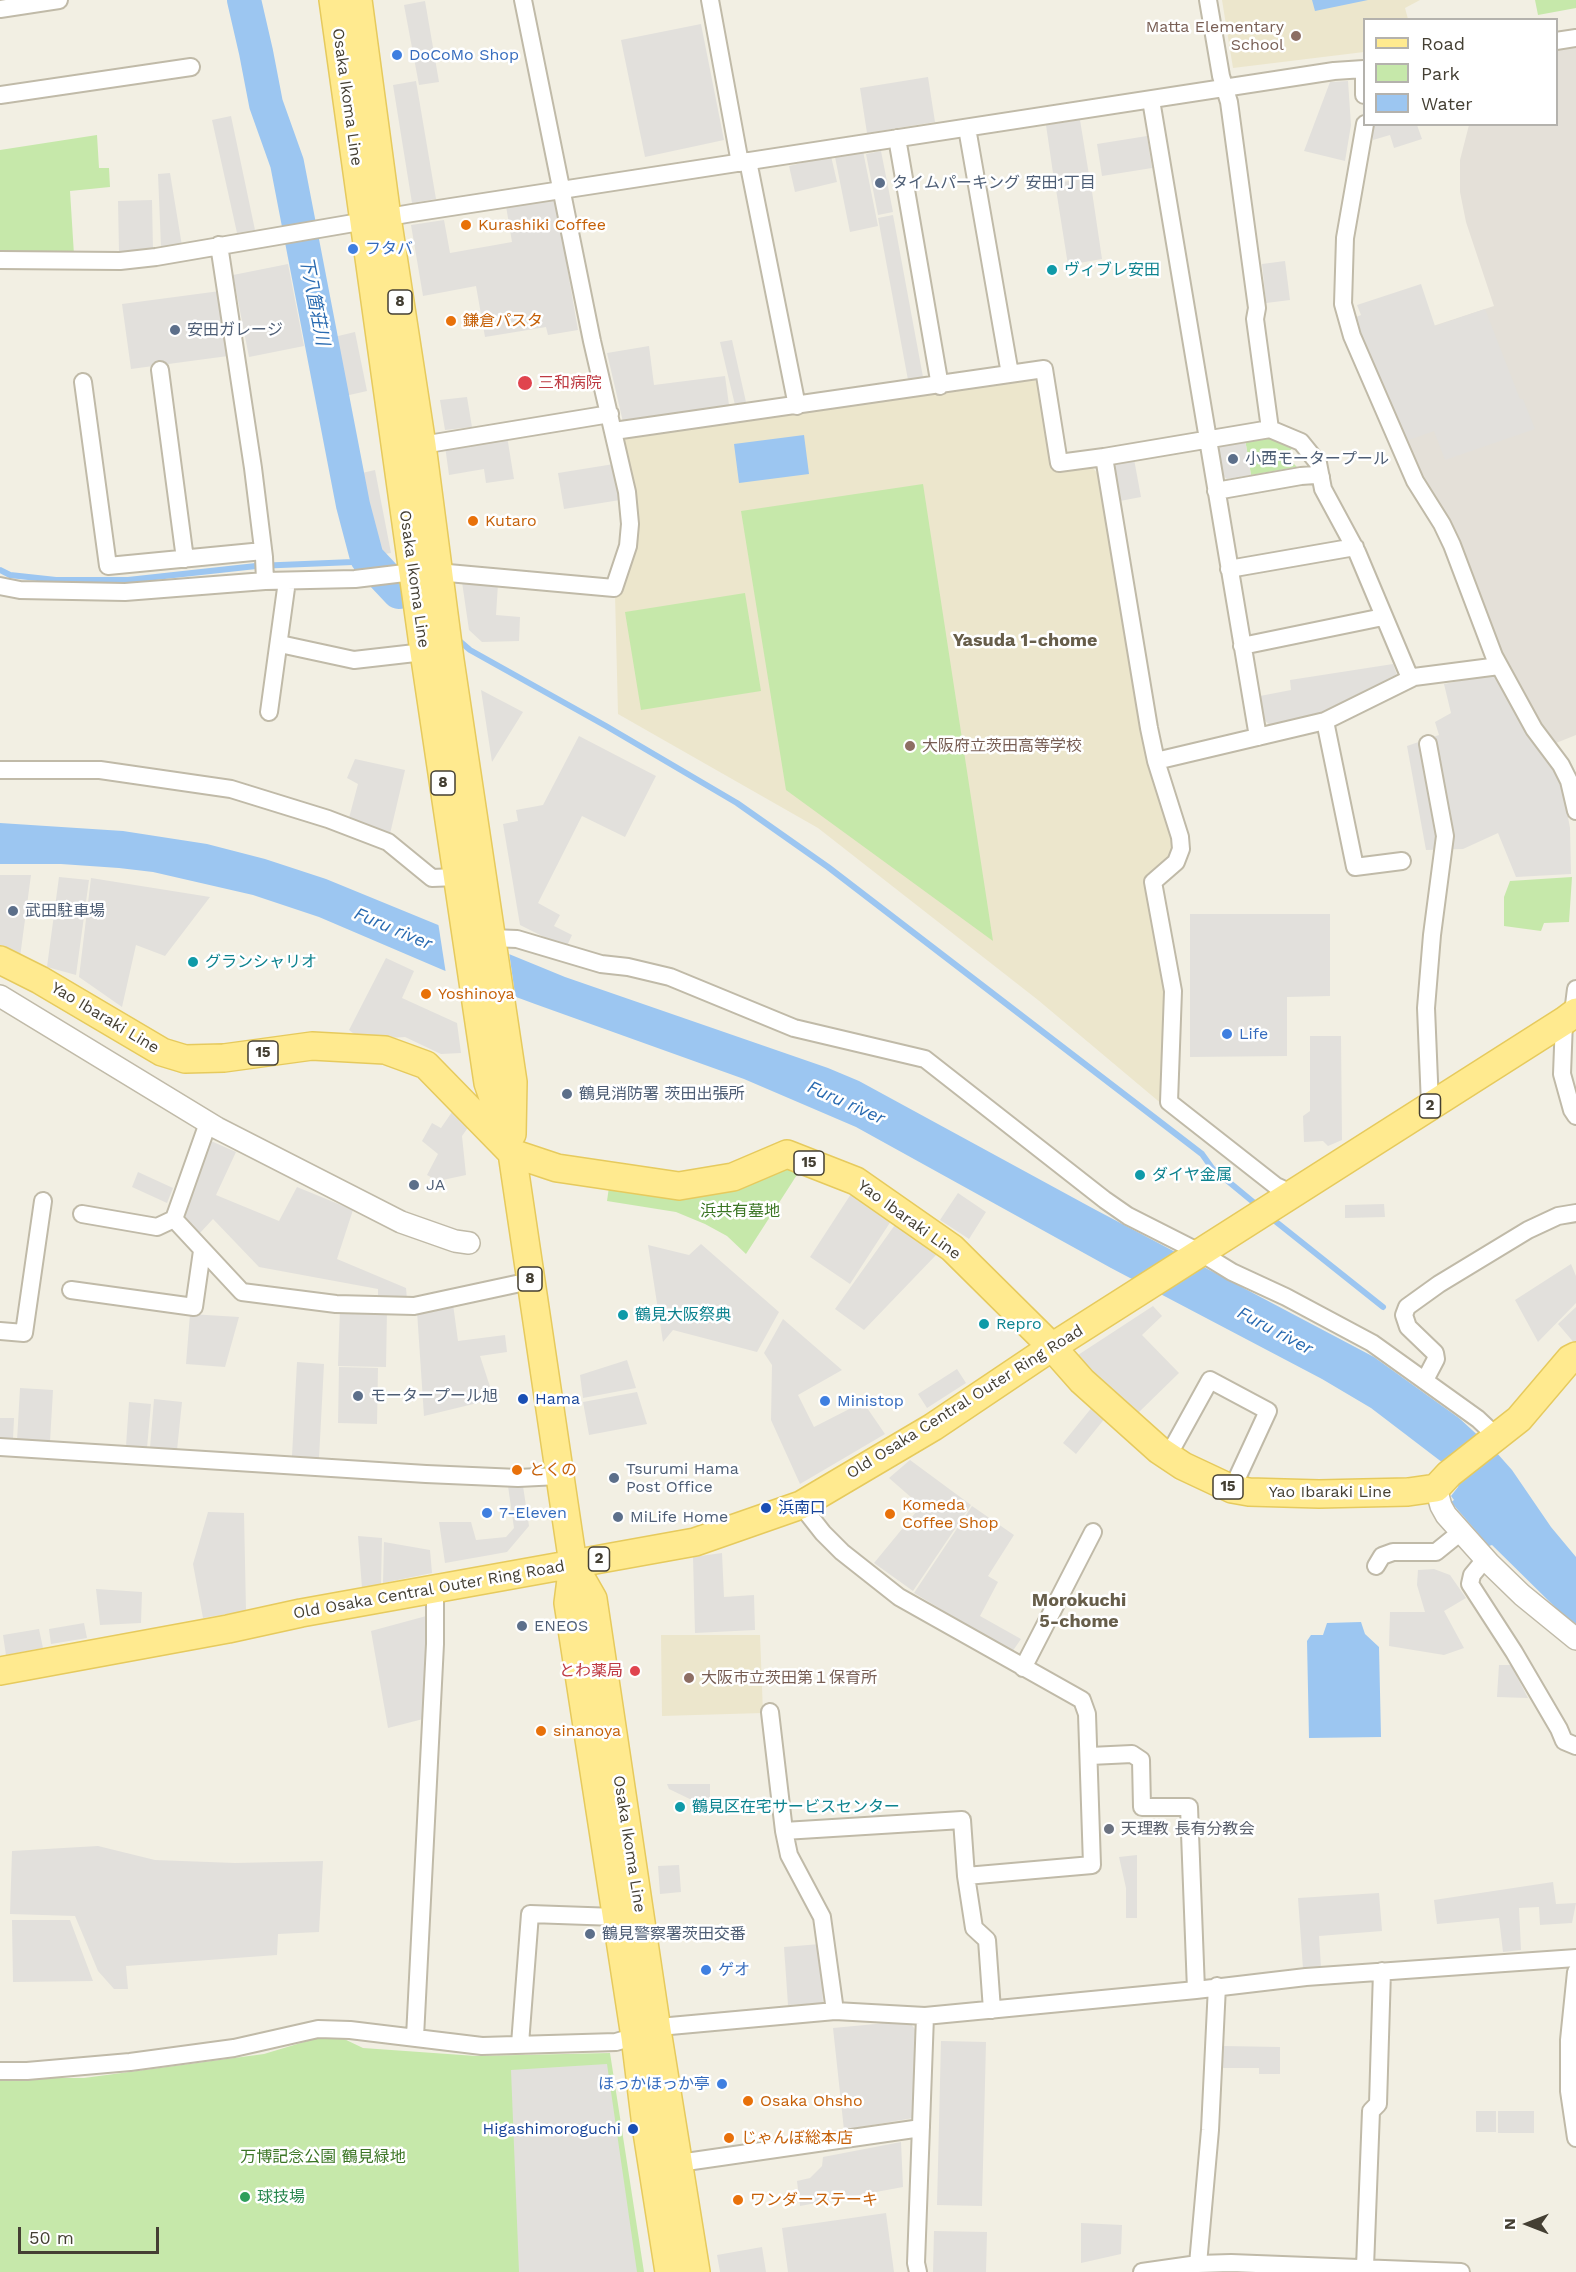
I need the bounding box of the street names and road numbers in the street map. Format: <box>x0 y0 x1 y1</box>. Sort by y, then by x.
street label: Osaka Ikoma Line <box>328 27 366 167</box>
road number: 8 <box>388 290 412 314</box>
street label: Osaka Ikoma Line <box>395 509 433 649</box>
road number: 8 <box>431 771 455 795</box>
street label: Yao Ibaraki Line <box>47 978 163 1058</box>
road number: 15 <box>248 1041 278 1065</box>
road number: 2 <box>1420 1094 1440 1118</box>
road number: 15 <box>794 1151 824 1175</box>
street label: Yao Ibaraki Line <box>854 1176 964 1264</box>
road number: 8 <box>518 1267 542 1291</box>
street label: Old Osaka Central Outer Ring Road <box>843 1321 1087 1483</box>
road number: 15 <box>1213 1475 1243 1499</box>
street label: Yao Ibaraki Line <box>1269 1482 1391 1502</box>
road number: 2 <box>588 1547 610 1571</box>
street label: Old Osaka Central Outer Ring Road <box>292 1557 566 1623</box>
street label: Osaka Ikoma Line <box>609 1774 649 1914</box>

